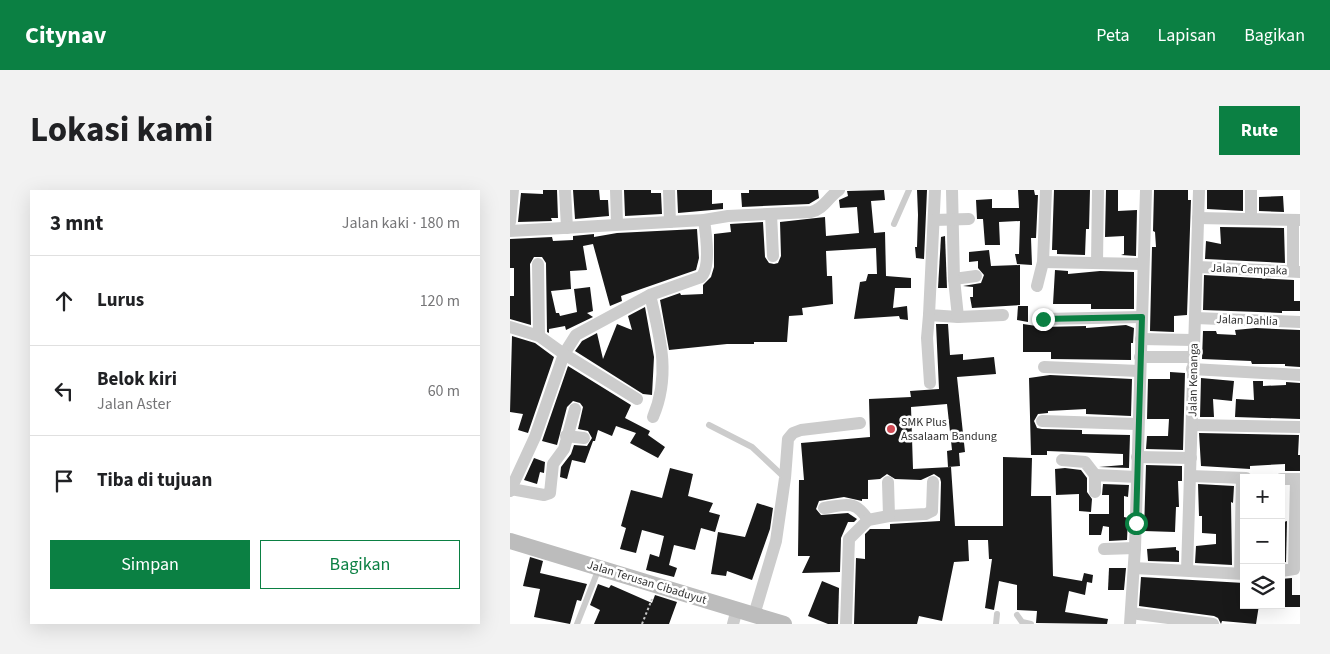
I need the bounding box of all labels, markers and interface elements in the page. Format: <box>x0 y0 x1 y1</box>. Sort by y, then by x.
text: Citynav <box>25 18 106 53</box>
text: Peta <box>1096 23 1129 48</box>
text: Lapisan <box>1157 23 1216 48</box>
text: Bagikan <box>1244 23 1305 48</box>
text: Lokasi kami <box>30 105 213 155</box>
button: Rute <box>1219 106 1300 155</box>
text: 3 mnt <box>50 208 103 238</box>
text: Jalan kaki · 180 m <box>342 212 460 234</box>
street label: Jalan Cempaka <box>1210 260 1288 279</box>
icon: ahead <box>50 287 78 315</box>
text: Lurus <box>97 287 144 314</box>
text: 120 m <box>420 290 460 312</box>
route end <box>1032 308 1055 331</box>
street label: Jalan Dahlia <box>1216 311 1278 330</box>
street label: Jalan Kenanga <box>1184 343 1203 417</box>
text: Belok kiri <box>97 366 177 393</box>
icon: left <box>50 377 78 405</box>
text: 60 m <box>428 380 460 402</box>
text: Jalan Aster <box>97 393 171 415</box>
place label: SMK Plus Assalaam Bandung <box>901 414 997 445</box>
marker: SMK Plus Assalaam Bandung <box>885 423 897 435</box>
icon: arrive <box>50 467 78 495</box>
text: Tiba di tujuan <box>97 467 212 494</box>
map controls <box>1240 474 1285 609</box>
button: + <box>1240 474 1285 519</box>
route start <box>1125 512 1148 535</box>
button: − <box>1240 519 1285 564</box>
button: Simpan <box>50 540 250 589</box>
button: Bagikan <box>260 540 460 589</box>
street label: Jalan Terusan Cibaduyut <box>585 556 709 609</box>
button: layers <box>1240 564 1285 609</box>

